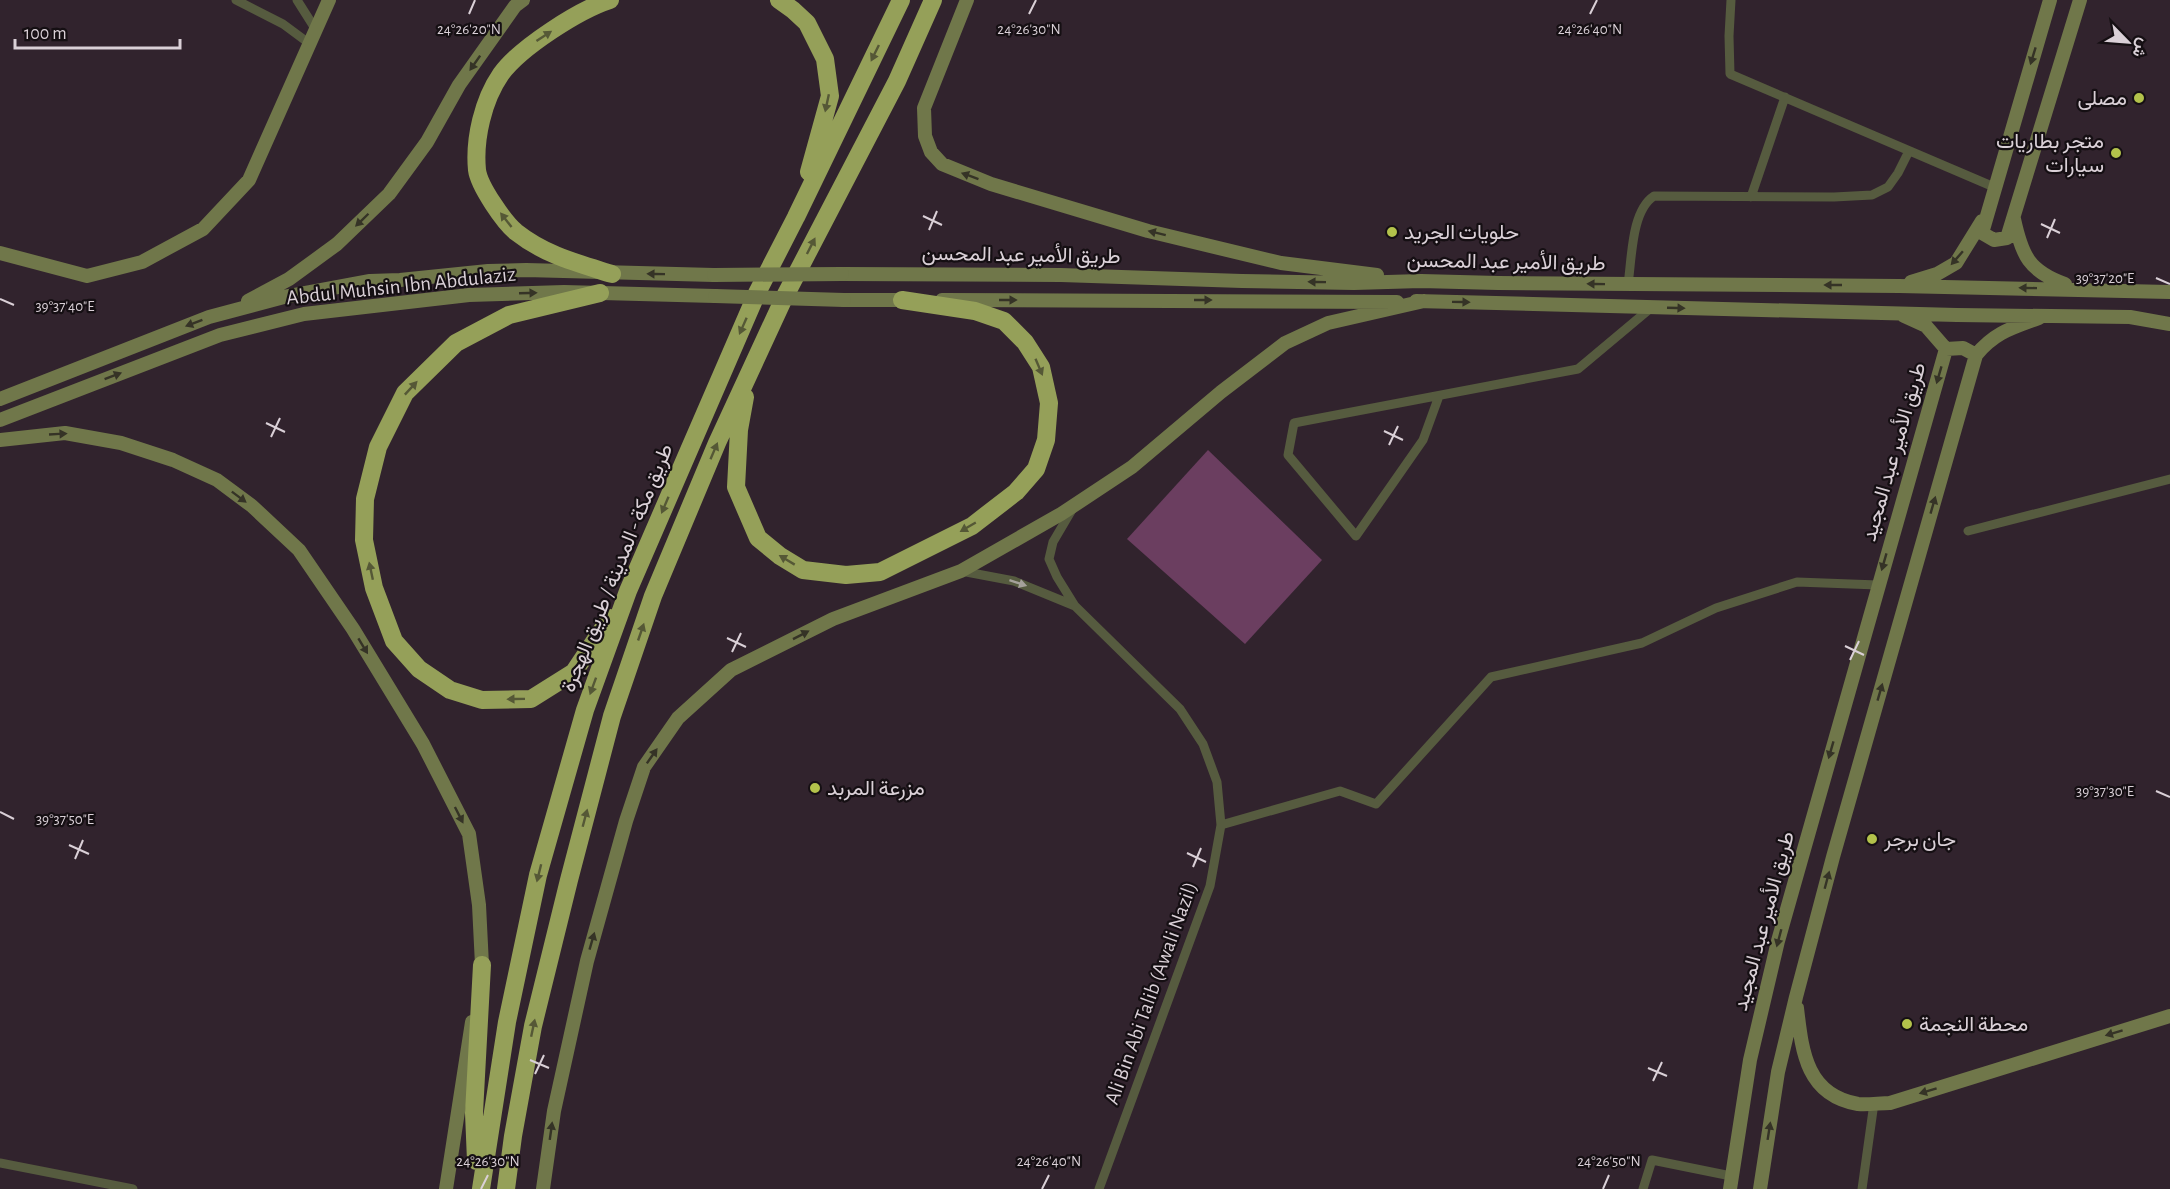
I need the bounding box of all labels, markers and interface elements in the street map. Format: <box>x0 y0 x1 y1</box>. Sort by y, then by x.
scale bar <box>15 12 180 50</box>
north arrow <box>2098 12 2158 72</box>
text: 24°26'20"N <box>437 22 501 37</box>
text: 24°26'30"N <box>997 22 1061 37</box>
text: 24°26'40"N <box>1558 22 1622 37</box>
text: 100 m <box>24 25 67 43</box>
one-way arrow <box>536 31 552 42</box>
text: ش <box>2128 35 2152 60</box>
one-way arrow <box>871 44 880 61</box>
one-way arrow <box>2028 47 2037 65</box>
one-way arrow <box>469 54 481 70</box>
place label: مصلى <box>2077 88 2127 110</box>
marker: مصلى <box>2132 91 2146 105</box>
one-way arrow <box>822 94 831 113</box>
place label: متجر بطاريات سيارات <box>1996 131 2104 178</box>
marker: متجر بطاريات سيارات <box>2109 146 2123 160</box>
one-way arrow <box>961 171 979 181</box>
one-way arrow <box>500 212 512 228</box>
one-way arrow <box>354 213 369 227</box>
place label: حلويات الجريد <box>1404 222 1519 245</box>
marker: حلويات الجريد <box>1385 225 1399 239</box>
one-way arrow <box>1148 227 1166 237</box>
one-way arrow <box>806 237 816 254</box>
street label: طريق الأمير عبد المحسن <box>921 241 1121 269</box>
street label: طريق الأمير عبد المحسن <box>1406 248 1606 276</box>
one-way arrow <box>1951 250 1964 265</box>
street label: Abdul Muhsin Ibn Abdulaziz <box>285 264 517 308</box>
one-way arrow <box>646 269 665 279</box>
text: 39°37'20"E <box>2076 271 2134 286</box>
one-way arrow <box>1307 277 1326 287</box>
one-way arrow <box>1586 279 1605 289</box>
one-way arrow <box>1823 281 1842 290</box>
one-way arrow <box>2018 283 2037 293</box>
one-way arrow <box>518 288 537 298</box>
one-way arrow <box>998 295 1017 305</box>
one-way arrow <box>1193 295 1212 305</box>
one-way arrow <box>1451 297 1470 307</box>
text: 39°37'40"E <box>35 299 95 314</box>
one-way arrow <box>1667 303 1686 312</box>
one-way arrow <box>738 317 747 335</box>
one-way arrow <box>184 318 202 328</box>
one-way arrow <box>1034 359 1044 377</box>
street label: طريق الأمير عبد المجيد <box>1857 360 1931 544</box>
one-way arrow <box>1934 366 1943 384</box>
one-way arrow <box>105 371 123 381</box>
one-way arrow <box>404 381 418 395</box>
one-way arrow <box>49 430 68 439</box>
street label: طريق مكة - المدينة / طريق الهجرة <box>557 441 678 696</box>
one-way arrow <box>709 441 719 459</box>
one-way arrow <box>231 491 247 503</box>
one-way arrow <box>660 496 670 514</box>
one-way arrow <box>1929 496 1938 514</box>
one-way arrow <box>959 522 976 532</box>
one-way arrow <box>1879 553 1888 571</box>
one-way arrow <box>779 555 795 566</box>
one-way arrow <box>366 561 375 580</box>
one-way arrow <box>1009 579 1027 588</box>
one-way arrow <box>637 623 647 641</box>
one-way arrow <box>792 631 809 640</box>
one-way arrow <box>358 638 369 654</box>
one-way arrow <box>588 677 598 695</box>
one-way arrow <box>1876 683 1885 701</box>
one-way arrow <box>506 695 525 704</box>
one-way arrow <box>1826 741 1836 759</box>
one-way arrow <box>646 748 658 764</box>
place label: مزرعة المربد <box>827 778 925 801</box>
marker: مزرعة المربد <box>808 781 822 795</box>
text: 39°37'30"E <box>2076 784 2134 799</box>
one-way arrow <box>454 807 464 824</box>
one-way arrow <box>581 809 590 827</box>
text: 39°37'50"E <box>36 812 94 827</box>
street label: طريق الأمير عبد المجيد <box>1728 828 1800 1014</box>
place label: جان برجر <box>1883 829 1956 852</box>
marker: جان برجر <box>1865 832 1879 846</box>
one-way arrow <box>533 864 543 882</box>
one-way arrow <box>1823 871 1832 889</box>
street label: Ali Bin Abi Talib (Awali Nazil) <box>1101 879 1201 1107</box>
one-way arrow <box>1774 929 1783 947</box>
one-way arrow <box>588 932 597 950</box>
place label: محطة النجمة <box>1919 1014 2028 1036</box>
marker: محطة النجمة <box>1900 1017 1914 1031</box>
one-way arrow <box>529 1018 538 1037</box>
one-way arrow <box>2105 1029 2123 1038</box>
one-way arrow <box>1919 1087 1937 1096</box>
one-way arrow <box>546 1121 555 1140</box>
one-way arrow <box>1764 1122 1773 1141</box>
text: 24°26'30"N <box>456 1154 520 1169</box>
text: 24°26'40"N <box>1017 1154 1081 1169</box>
text: 24°26'50"N <box>1577 1154 1641 1169</box>

